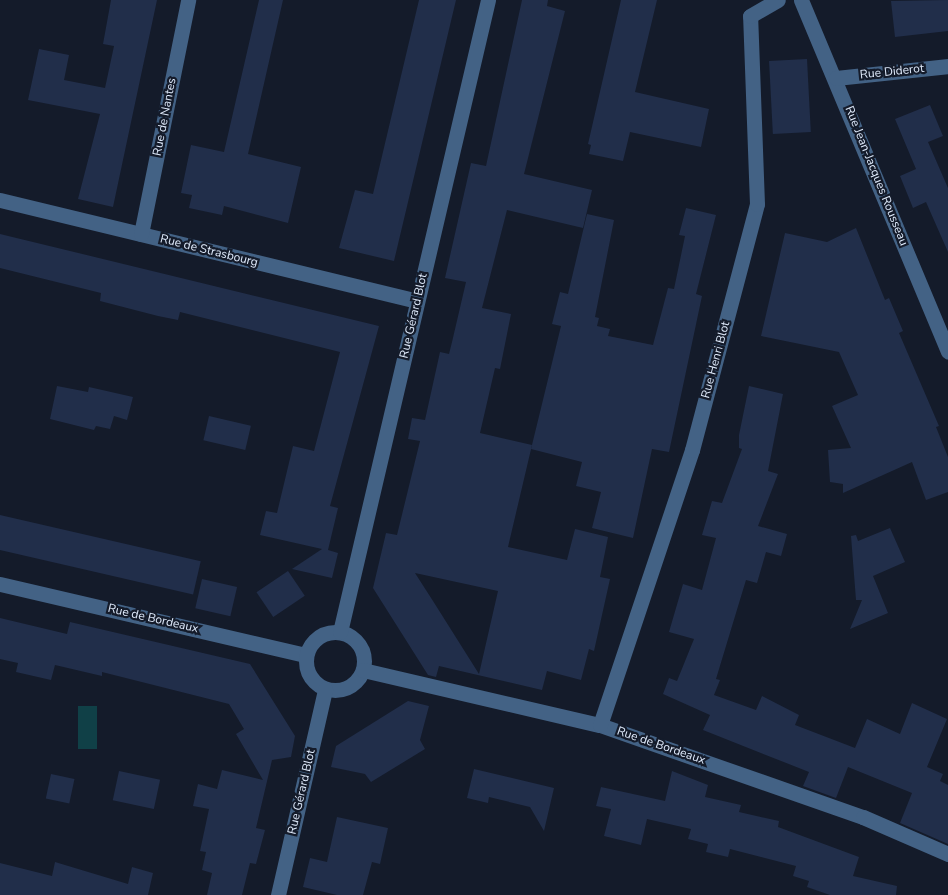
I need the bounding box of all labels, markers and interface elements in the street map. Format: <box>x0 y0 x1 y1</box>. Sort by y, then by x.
street label: Rue Diderot <box>859 61 925 83</box>
street label: Rue de Nantes <box>150 77 180 157</box>
street label: Rue Jean-Jacques Rousseau <box>841 104 911 248</box>
street label: Rue de Strasbourg <box>159 232 259 270</box>
street label: Rue Gérard Blot <box>397 272 431 360</box>
street label: Rue Henri Blot <box>699 320 733 400</box>
street label: Rue de Bordeaux <box>106 602 200 636</box>
street label: Rue de Bordeaux <box>615 724 707 768</box>
street label: Rue Gérard Blot <box>285 748 319 836</box>

